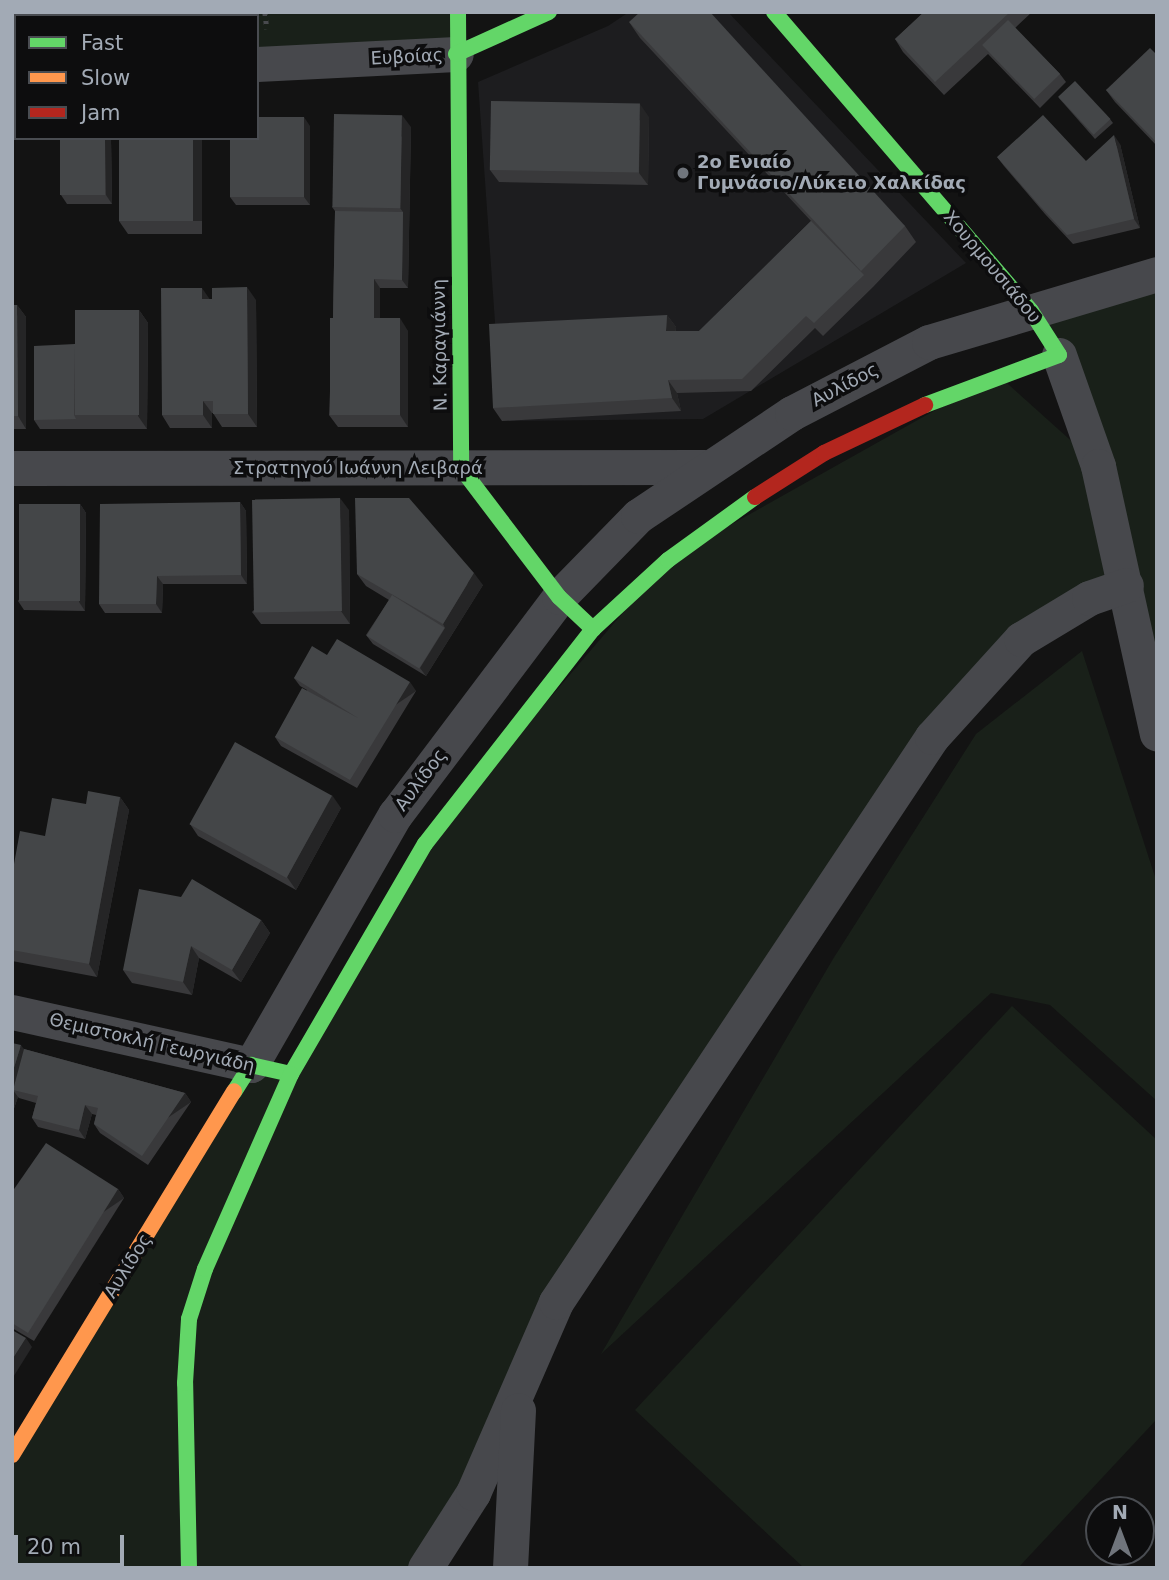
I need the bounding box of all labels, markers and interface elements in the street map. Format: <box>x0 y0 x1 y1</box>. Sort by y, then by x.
legend <box>14 14 259 140</box>
text: Fast <box>81 31 123 55</box>
street label: Ευβοίας <box>370 44 444 70</box>
text: Slow <box>81 66 130 90</box>
text: Jam <box>81 101 121 125</box>
place label: 2ο Ενιαίο Γυμνάσιο/Λύκειο Χαλκίδας <box>697 152 966 194</box>
marker: 2ο Ενιαίο Γυμνάσιο/Λύκειο Χαλκίδας <box>675 165 691 181</box>
street label: Χουρμουσιάδου <box>939 206 1045 328</box>
street label: Ν. Καραγιάννη <box>428 279 452 411</box>
street label: Αυλίδος <box>808 359 882 411</box>
street label: Στρατηγού Ιωάννη Λειβαρά <box>233 457 483 479</box>
street label: Αυλίδος <box>391 745 451 815</box>
street label: Θεμιστοκλή Γεωργιάδη <box>47 1009 257 1077</box>
street label: Αυλίδος <box>100 1230 156 1302</box>
north arrow <box>1085 1496 1155 1566</box>
text: N <box>1112 1501 1128 1523</box>
scale bar <box>18 1520 128 1564</box>
text: 20 m <box>27 1535 81 1559</box>

